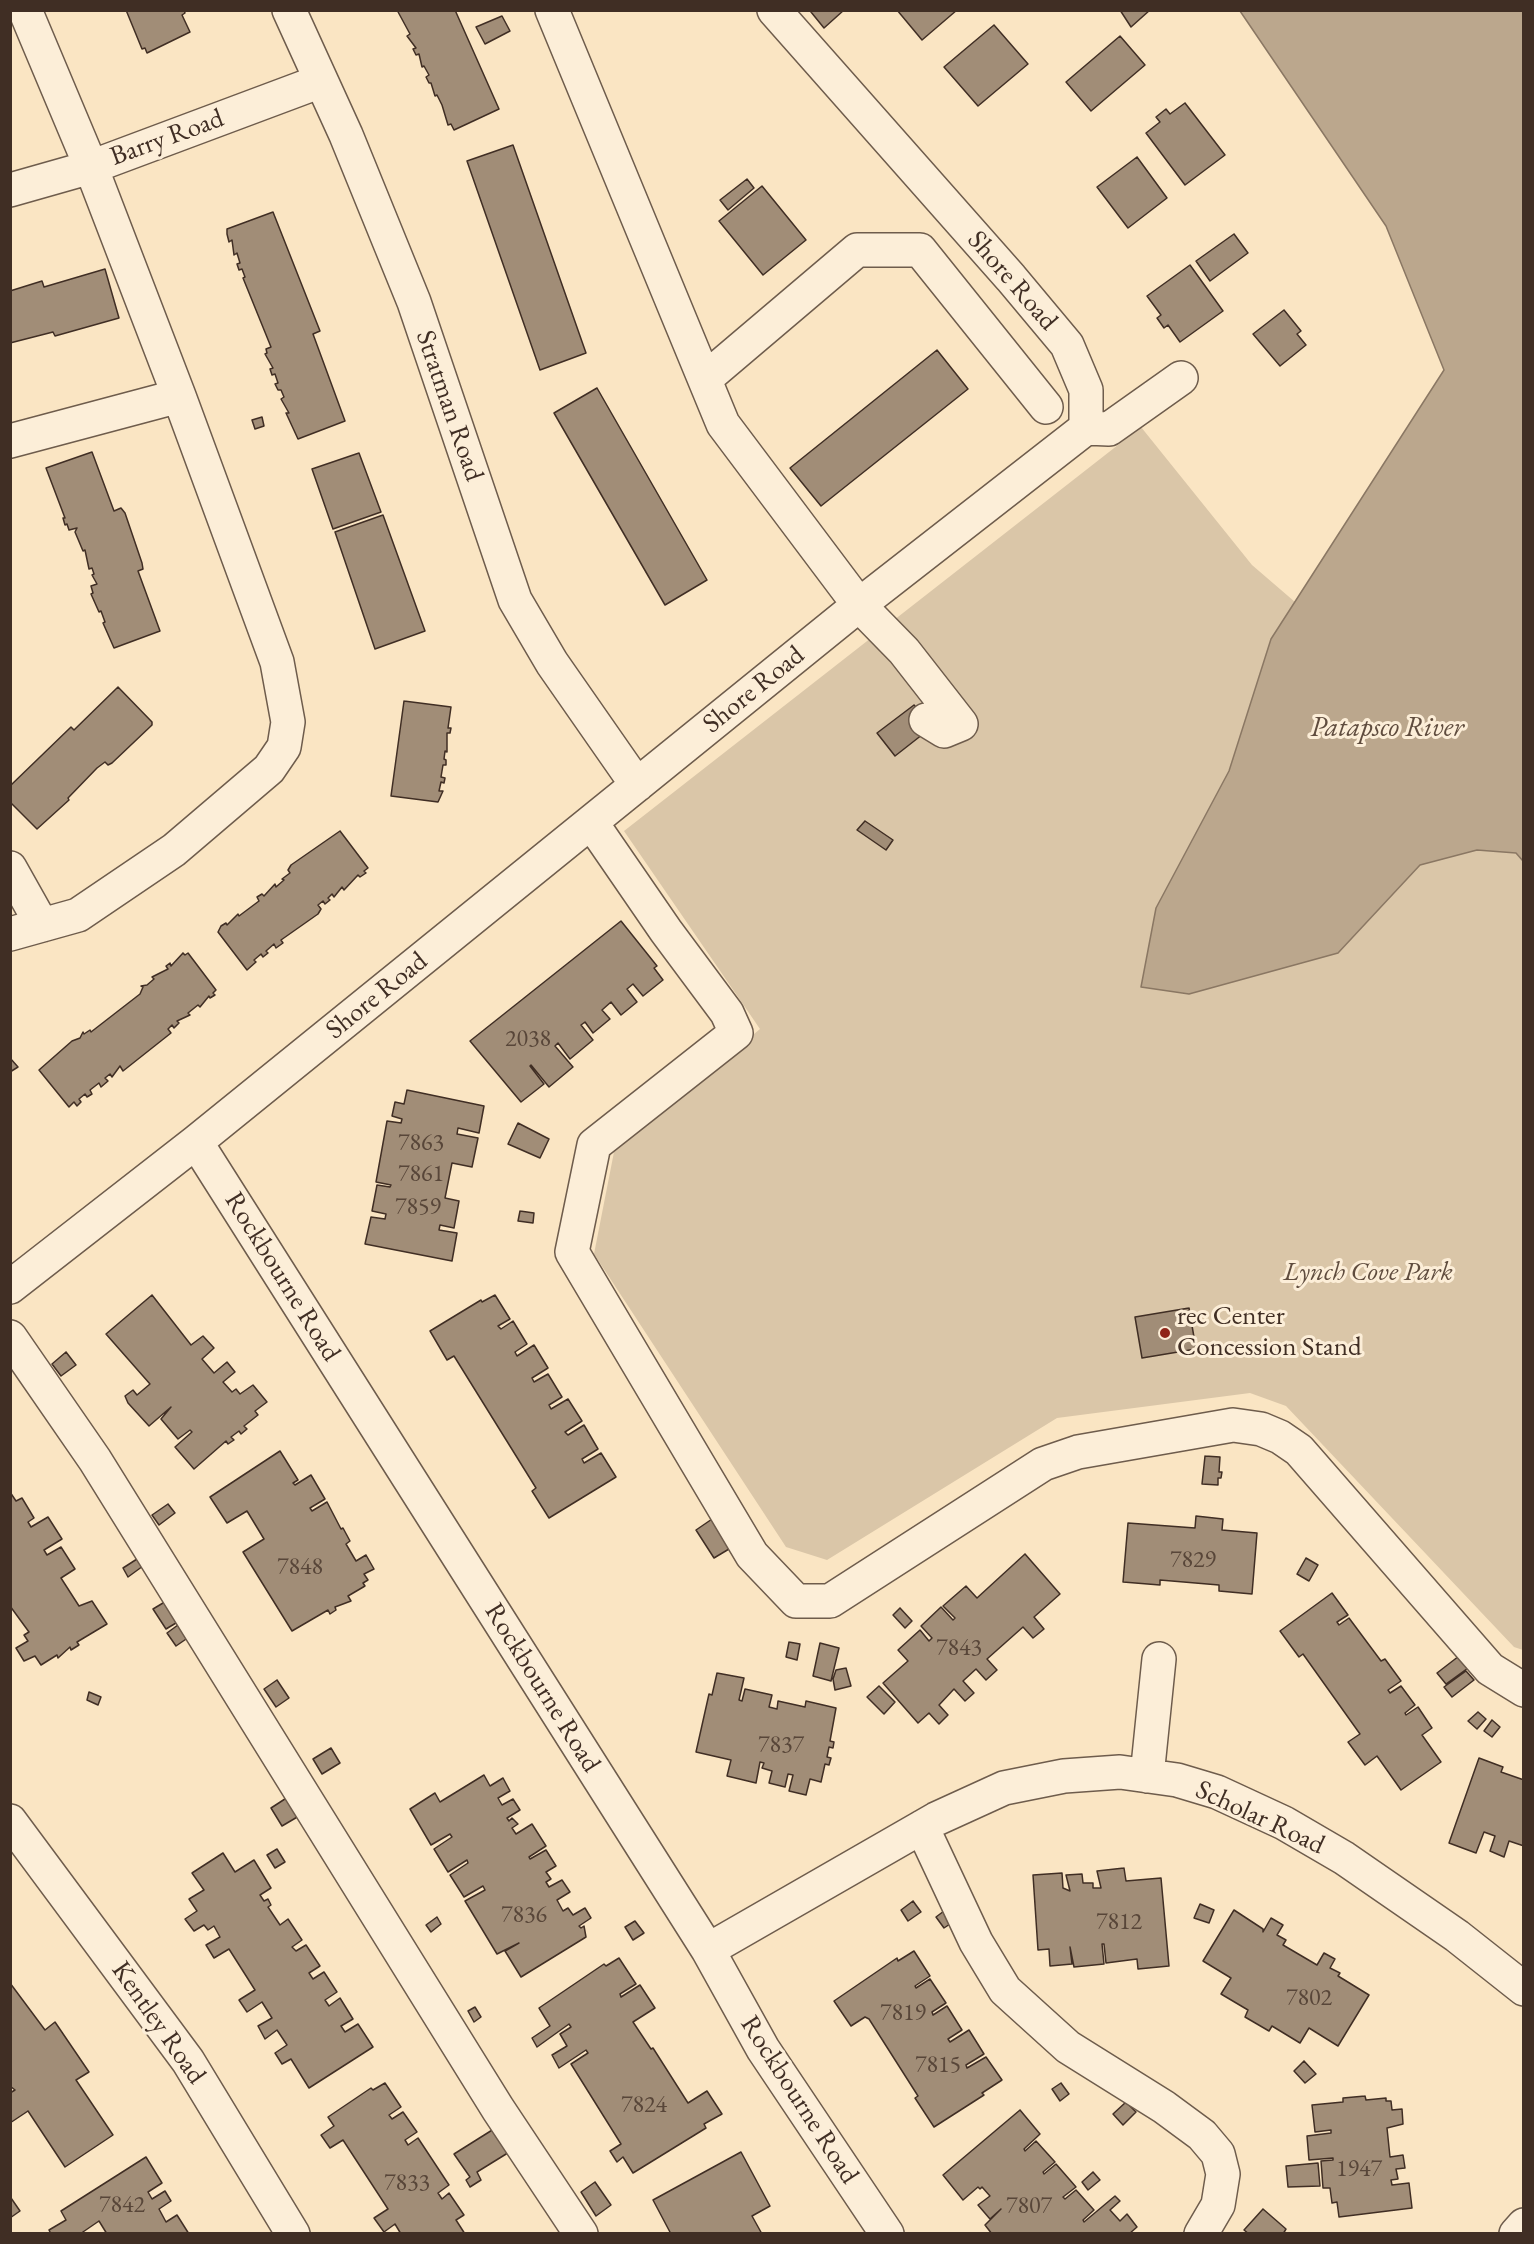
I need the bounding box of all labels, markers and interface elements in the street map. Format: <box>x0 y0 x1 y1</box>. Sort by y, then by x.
street label: Barry Road <box>106 103 228 173</box>
street label: Shore Road <box>960 225 1064 337</box>
street label: Stratman Road <box>408 326 490 486</box>
street label: Shore Road <box>697 639 811 741</box>
water label: Patapsco River <box>1310 711 1464 745</box>
street label: Shore Road <box>320 945 434 1047</box>
house number: 2038 <box>505 1025 551 1053</box>
house number: 7863 <box>398 1129 444 1157</box>
house number: 7861 <box>398 1160 444 1188</box>
street label: Rockbourne Road <box>217 1186 347 1368</box>
house number: 7859 <box>395 1193 441 1221</box>
park label: Lynch Cove Park <box>1283 1257 1453 1289</box>
place label: rec Center Concession Stand <box>1177 1301 1362 1364</box>
marker: rec Center Concession Stand <box>1158 1326 1172 1340</box>
house number: 7829 <box>1170 1546 1216 1574</box>
house number: 7848 <box>277 1553 323 1581</box>
street label: Rockbourne Road <box>477 1597 607 1779</box>
house number: 7843 <box>936 1634 982 1662</box>
house number: 7837 <box>758 1731 804 1759</box>
street label: Scholar Road <box>1190 1774 1330 1862</box>
house number: 7836 <box>501 1901 547 1929</box>
house number: 7812 <box>1096 1908 1142 1936</box>
street label: Kentley Road <box>104 1955 212 2091</box>
house number: 7802 <box>1286 1984 1332 2012</box>
house number: 7819 <box>880 1999 926 2027</box>
street label: Rockbourne Road <box>733 2010 865 2190</box>
house number: 7815 <box>915 2051 961 2079</box>
house number: 7824 <box>621 2091 667 2119</box>
house number: 1947 <box>1336 2155 1382 2183</box>
house number: 7833 <box>384 2169 430 2197</box>
house number: 7842 <box>99 2191 145 2219</box>
house number: 7807 <box>1006 2192 1052 2220</box>

